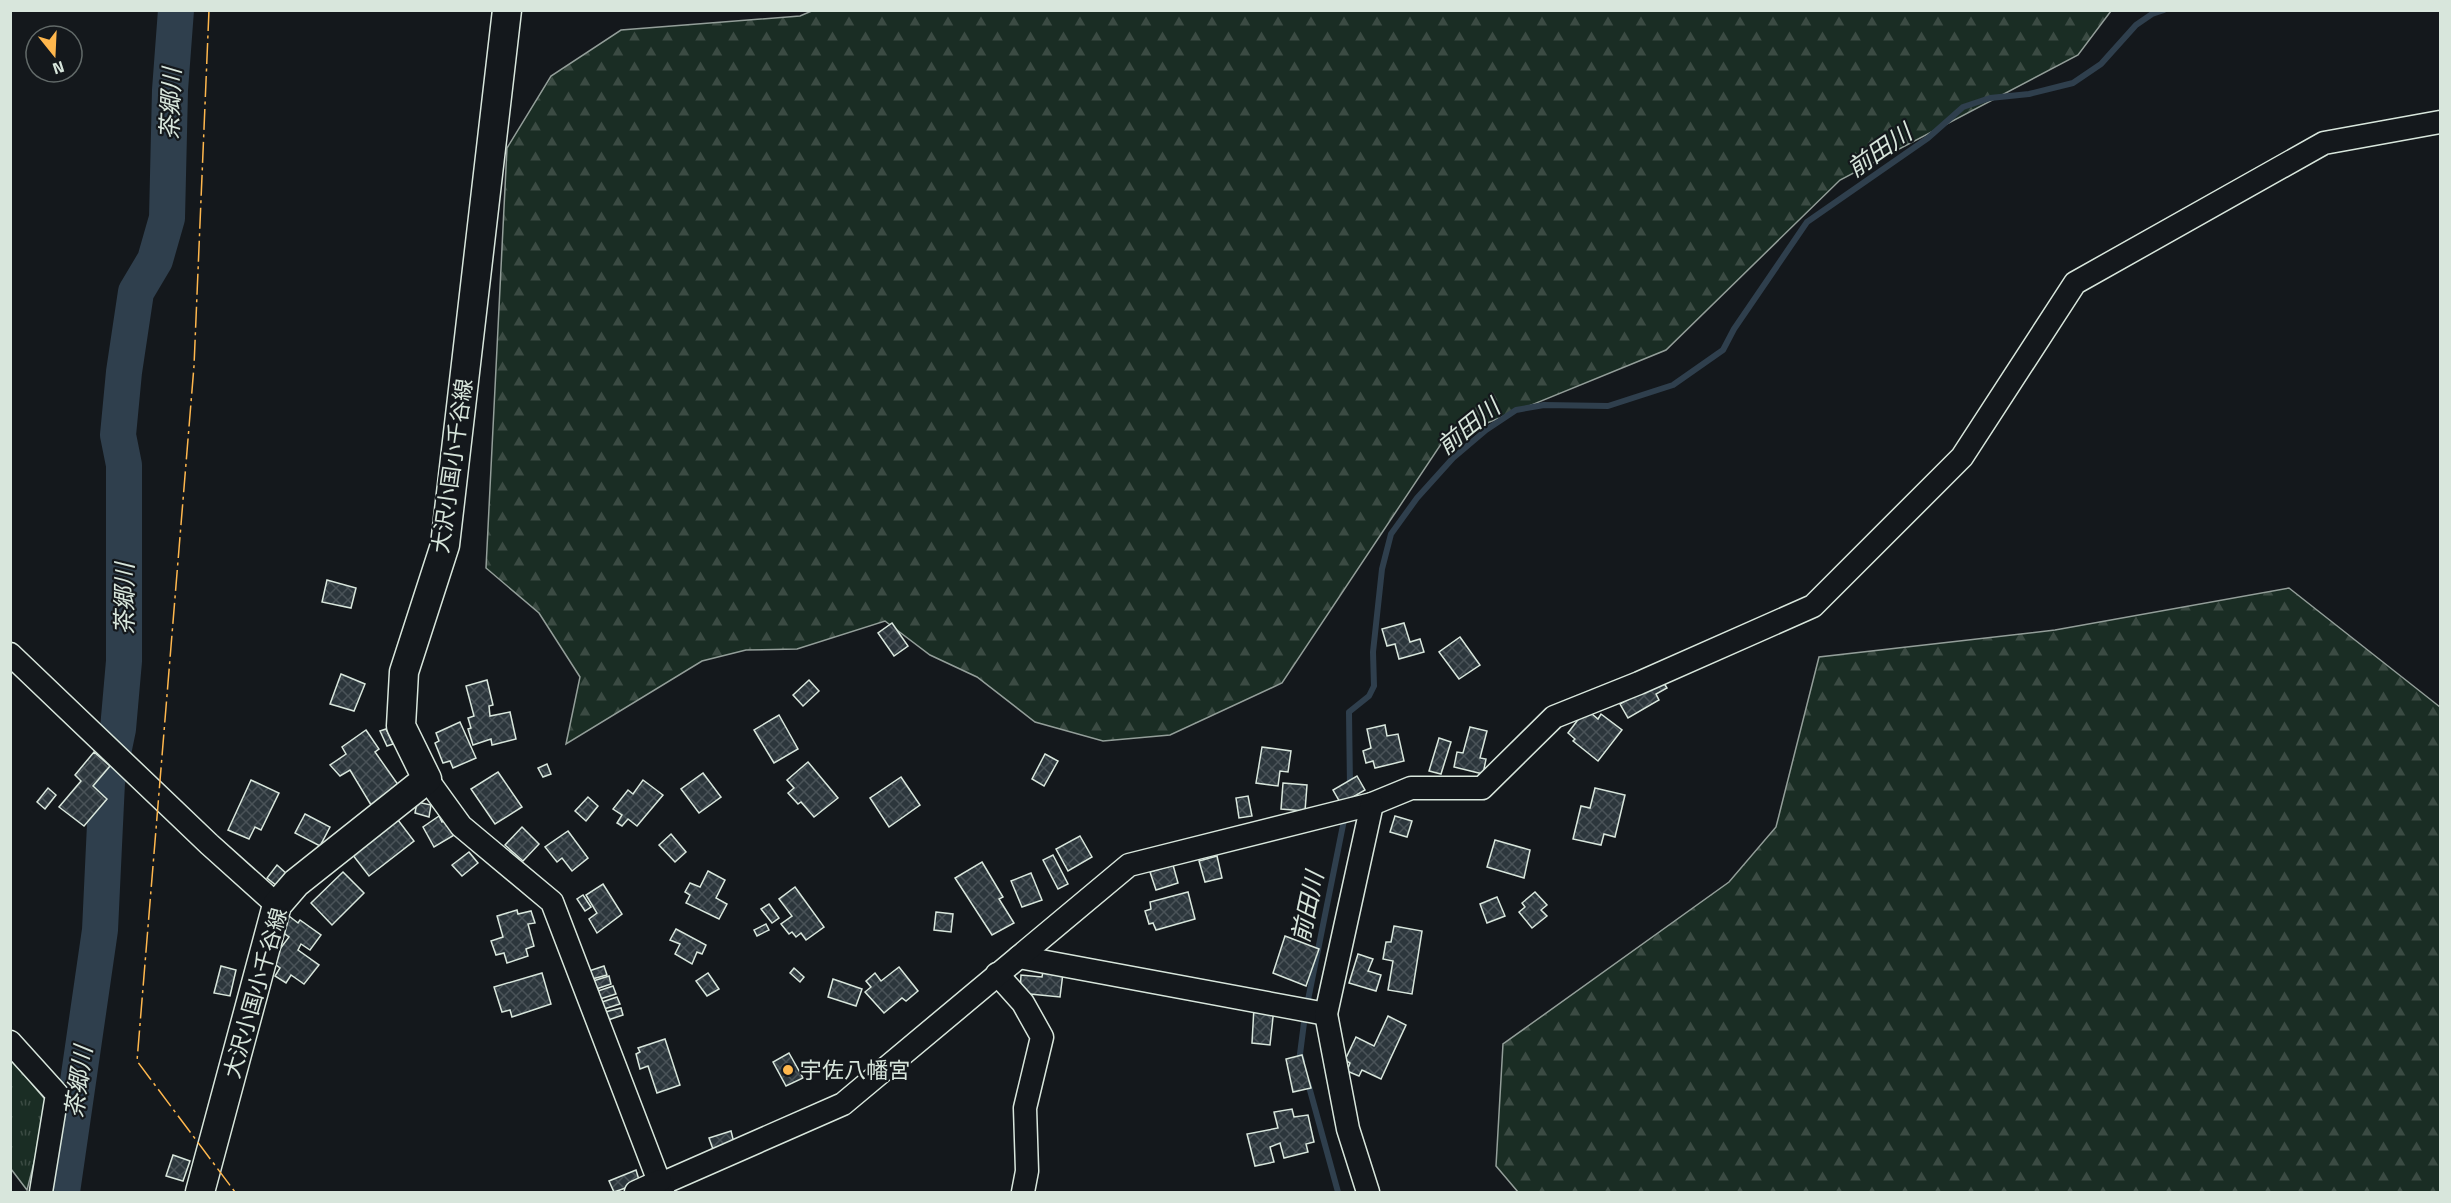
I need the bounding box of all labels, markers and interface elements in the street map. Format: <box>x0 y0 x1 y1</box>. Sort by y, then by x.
north arrow <box>24 24 84 84</box>
text: N <box>50 55 68 81</box>
water label: 茶郷川 <box>151 64 189 141</box>
water label: 前田川 <box>1839 113 1921 185</box>
street label: 大沢小国小千谷線 <box>423 376 481 556</box>
water label: 前田川 <box>1429 387 1510 463</box>
water label: 茶郷川 <box>106 560 142 635</box>
water label: 前田川 <box>1282 865 1333 946</box>
street label: 大沢小国小千谷線 <box>214 904 296 1082</box>
water label: 茶郷川 <box>55 1041 101 1120</box>
place label: 宇佐八幡宮 <box>800 1053 910 1087</box>
marker: 宇佐八幡宮 <box>781 1063 795 1077</box>

